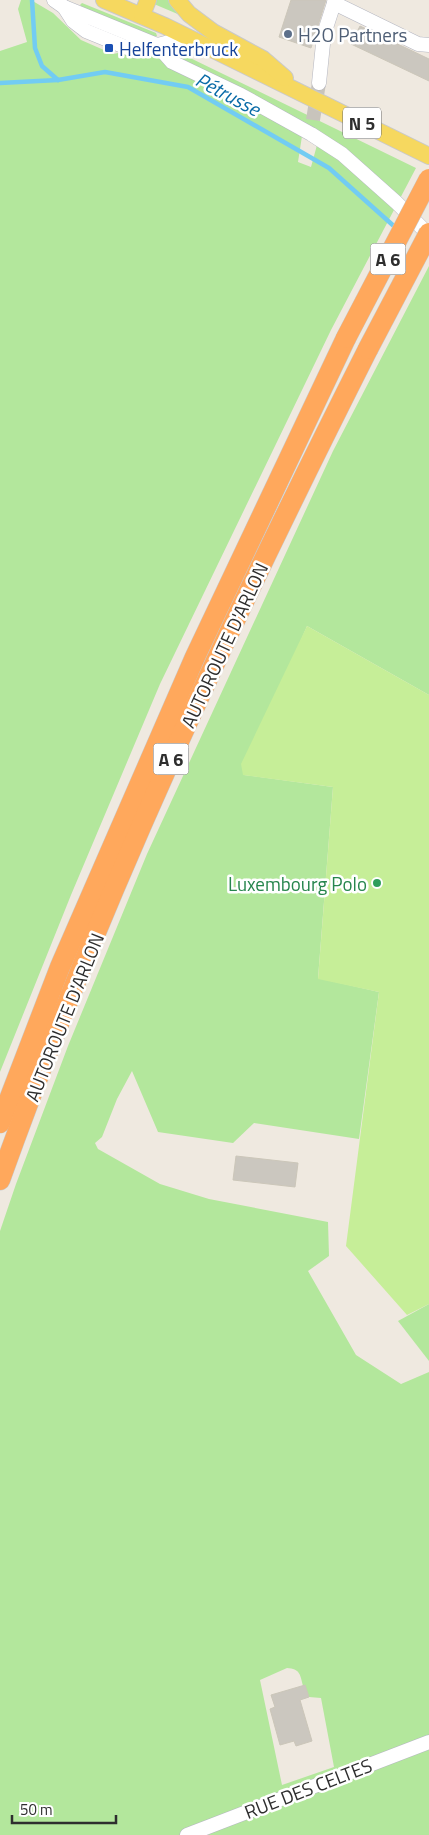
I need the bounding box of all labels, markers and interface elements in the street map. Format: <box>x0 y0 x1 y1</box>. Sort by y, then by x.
place label: H2O Partners <box>298 20 407 49</box>
marker: H2O Partners <box>282 28 294 40</box>
place label: Helfenterbruck <box>119 34 238 63</box>
marker: Helfenterbruck <box>103 42 115 54</box>
water label: Pétrusse <box>190 64 267 125</box>
road number: N 5 <box>343 108 381 138</box>
road number: A 6 <box>370 243 406 274</box>
street label: AUTOROUTE D'ARLON <box>173 558 275 732</box>
road number: A 6 <box>154 744 188 774</box>
place label: Luxembourg Polo <box>228 869 367 898</box>
marker: Luxembourg Polo <box>371 877 383 889</box>
street label: AUTOROUTE D'ARLON <box>17 928 111 1106</box>
street label: RUE DES CELTES <box>240 1750 376 1826</box>
scale bar <box>12 1792 116 1824</box>
text: 50 m <box>20 1798 53 1821</box>

